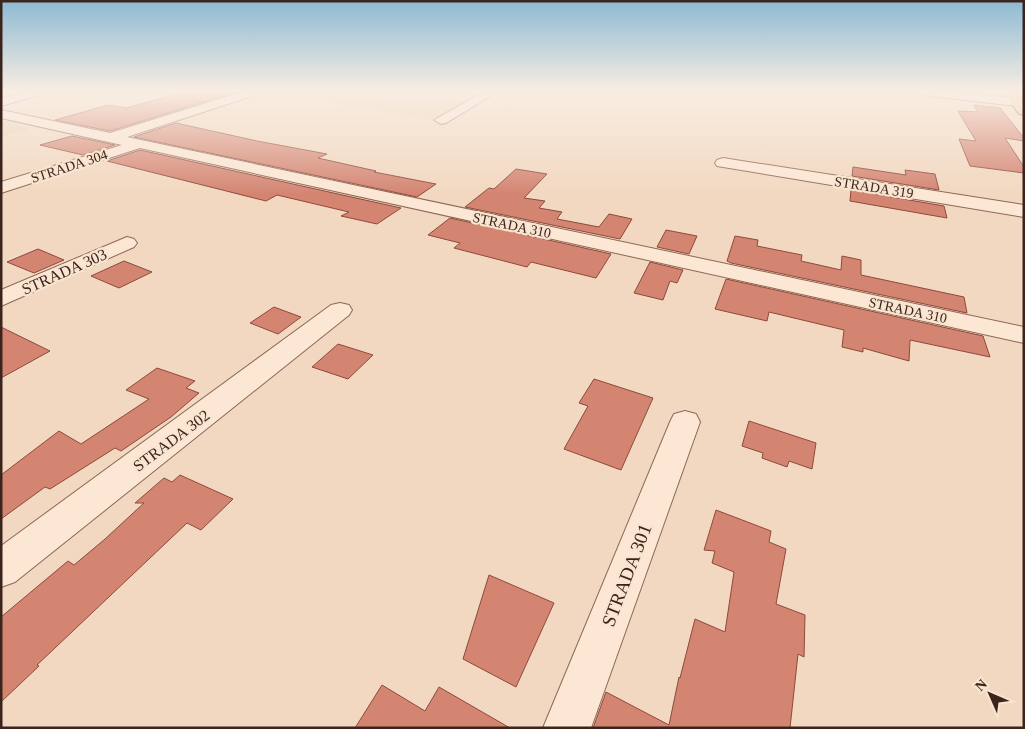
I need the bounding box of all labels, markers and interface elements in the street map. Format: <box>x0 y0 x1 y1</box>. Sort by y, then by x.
street label: STRADA 304 <box>29 147 109 186</box>
street label: STRADA 319 <box>833 174 914 201</box>
street label: STRADA 310 <box>471 210 552 241</box>
street label: STRADA 303 <box>19 245 109 298</box>
street label: STRADA 310 <box>867 295 948 326</box>
street label: STRADA 302 <box>130 406 213 475</box>
street label: STRADA 301 <box>597 521 656 629</box>
north arrow <box>965 669 1015 719</box>
text: N <box>972 676 990 694</box>

